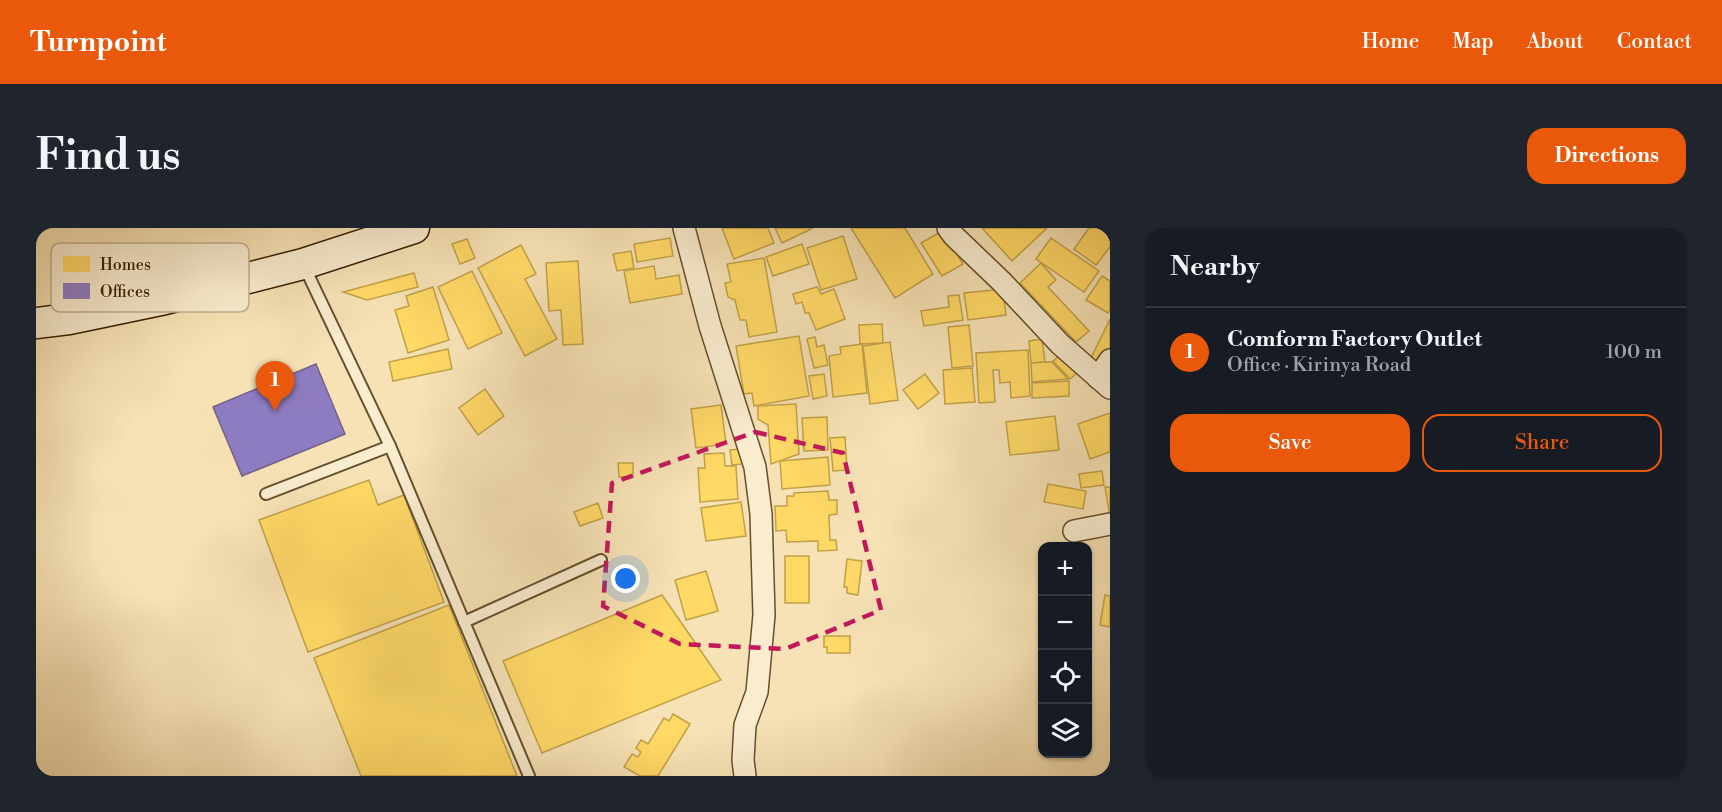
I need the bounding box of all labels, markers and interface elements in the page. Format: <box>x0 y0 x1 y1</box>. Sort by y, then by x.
text: Turnpoint <box>30 25 166 60</box>
text: Home <box>1362 29 1419 55</box>
text: Map <box>1452 29 1494 55</box>
text: About <box>1527 29 1584 55</box>
text: Contact <box>1617 29 1692 55</box>
button: Directions <box>1527 128 1686 184</box>
text: Find us <box>36 130 180 183</box>
legend <box>51 243 249 312</box>
text: Nearby <box>1170 251 1260 283</box>
text: Homes <box>100 255 151 275</box>
text: Offices <box>100 282 150 302</box>
text: Comform Factory Outlet <box>1227 326 1482 353</box>
text: 1 <box>1185 340 1194 365</box>
text: 100 m <box>1606 340 1662 365</box>
text: Office · Kirinya Road <box>1227 353 1411 378</box>
pin: 1 <box>256 362 294 411</box>
button: Save <box>1170 414 1410 472</box>
button: Share <box>1422 414 1662 472</box>
map controls <box>1038 542 1092 758</box>
button: + <box>1038 542 1092 596</box>
your location <box>611 564 640 593</box>
button: − <box>1038 596 1092 650</box>
button: locate <box>1038 650 1092 704</box>
button: layers <box>1038 704 1092 758</box>

